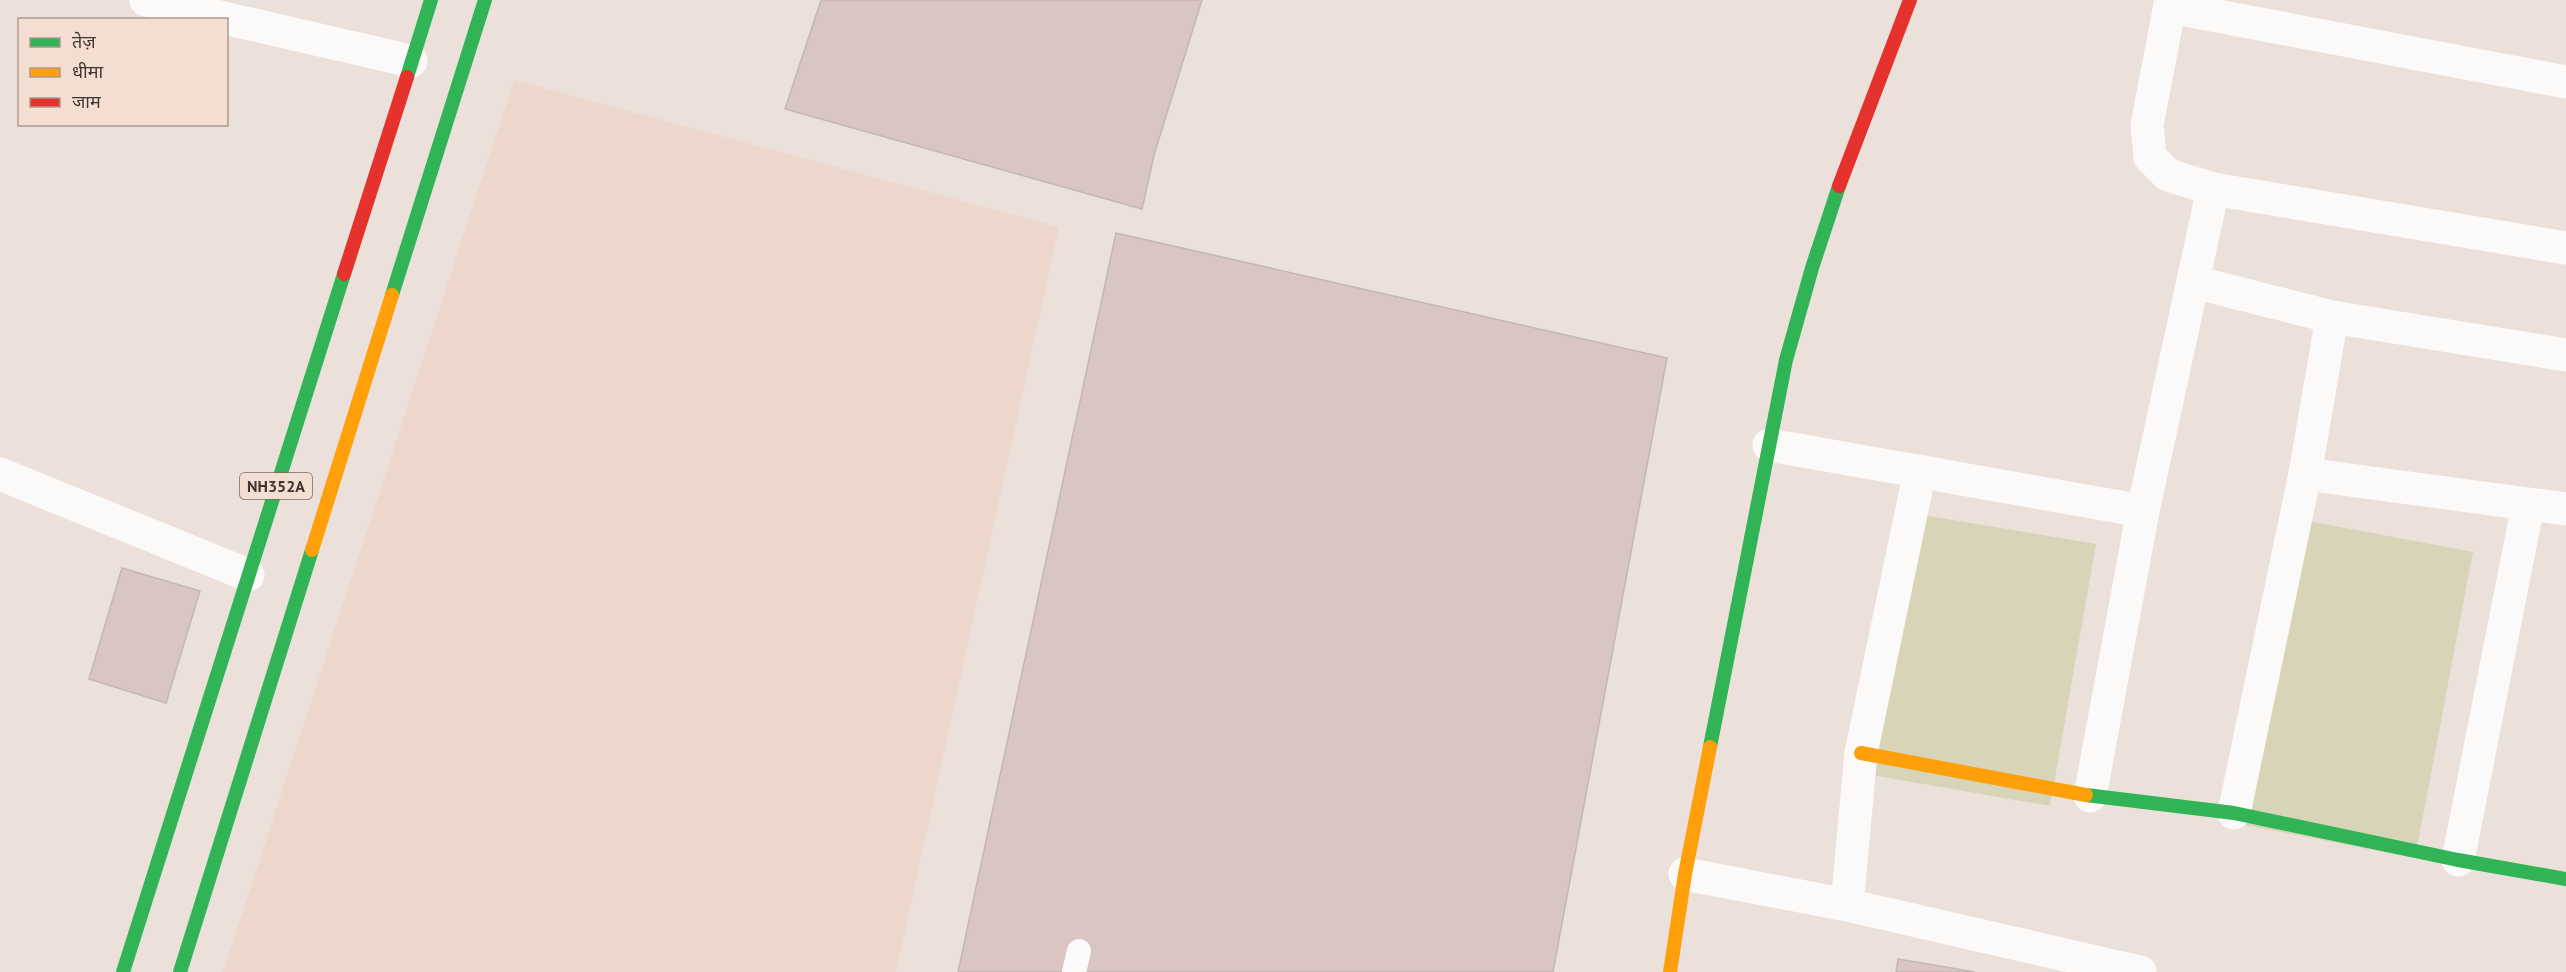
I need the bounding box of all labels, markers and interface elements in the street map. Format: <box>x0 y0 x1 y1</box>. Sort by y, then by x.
legend <box>18 18 228 126</box>
text: तेज़ <box>72 30 96 53</box>
text: धीमा <box>72 60 103 83</box>
text: जाम <box>72 90 102 113</box>
road number: NH352A <box>240 473 312 499</box>

